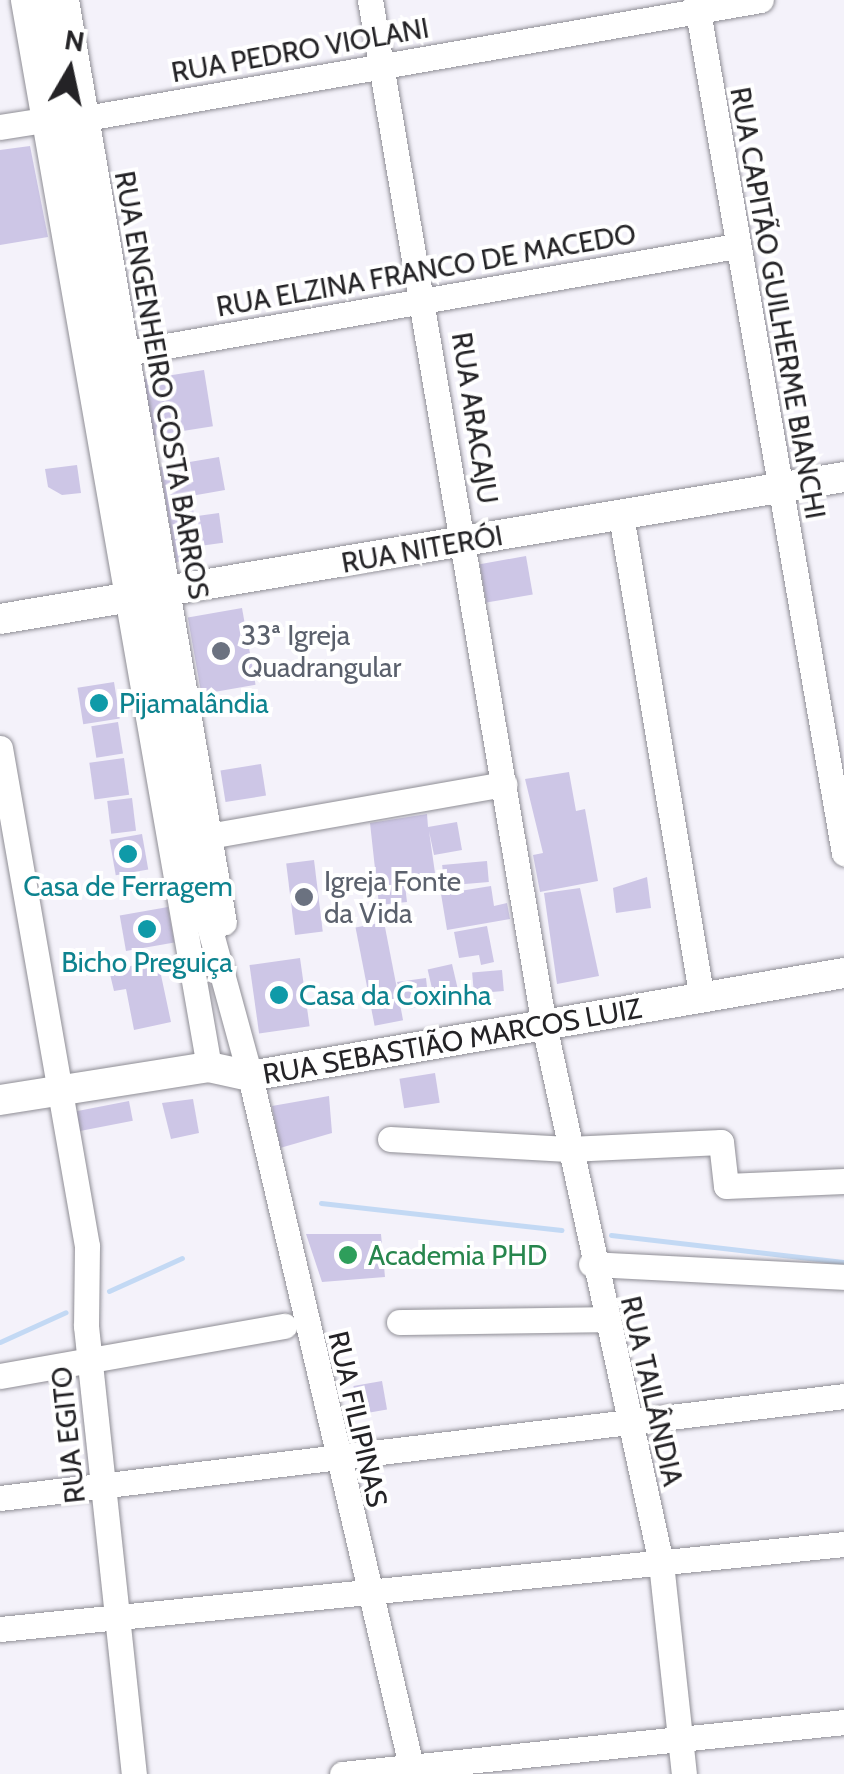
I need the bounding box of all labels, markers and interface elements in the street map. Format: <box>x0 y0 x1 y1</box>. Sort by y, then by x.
street label: RUA PEDRO VIOLANI <box>169 11 431 89</box>
north arrow <box>20 20 120 120</box>
text: N <box>62 22 87 59</box>
street label: RUA CAPITÃO GUILHERME BIANCHI <box>723 84 833 522</box>
street label: RUA ENGENHEIRO COSTA BARROS <box>108 168 216 602</box>
street label: RUA ELZINA FRANCO DE MACEDO <box>214 217 638 323</box>
street label: RUA ARACAJU <box>445 330 505 506</box>
street label: RUA NITERÓI <box>339 518 505 580</box>
place label: 33ª Igreja Quadrangular <box>241 618 401 684</box>
marker: 33ª Igreja Quadrangular <box>210 640 232 662</box>
place label: Pijamalândia <box>119 686 269 720</box>
marker: Pijamalândia <box>88 692 110 714</box>
marker: Casa de Ferragem <box>117 843 139 865</box>
place label: Igreja Fonte da Vida <box>324 864 461 930</box>
place label: Casa de Ferragem <box>23 869 233 903</box>
marker: Igreja Fonte da Vida <box>293 886 315 908</box>
marker: Bicho Preguiça <box>136 918 158 940</box>
place label: Bicho Preguiça <box>61 945 233 979</box>
place label: Casa da Coxinha <box>299 978 491 1012</box>
marker: Casa da Coxinha <box>268 984 290 1006</box>
street label: RUA SEBASTIÃO MARCOS LUIZ <box>260 991 644 1091</box>
place label: Academia PHD <box>368 1238 547 1272</box>
marker: Academia PHD <box>337 1244 359 1266</box>
street label: RUA TAILÂNDIA <box>614 1293 690 1489</box>
street label: RUA FILIPINAS <box>321 1328 395 1510</box>
street label: RUA EGITO <box>44 1365 92 1505</box>

